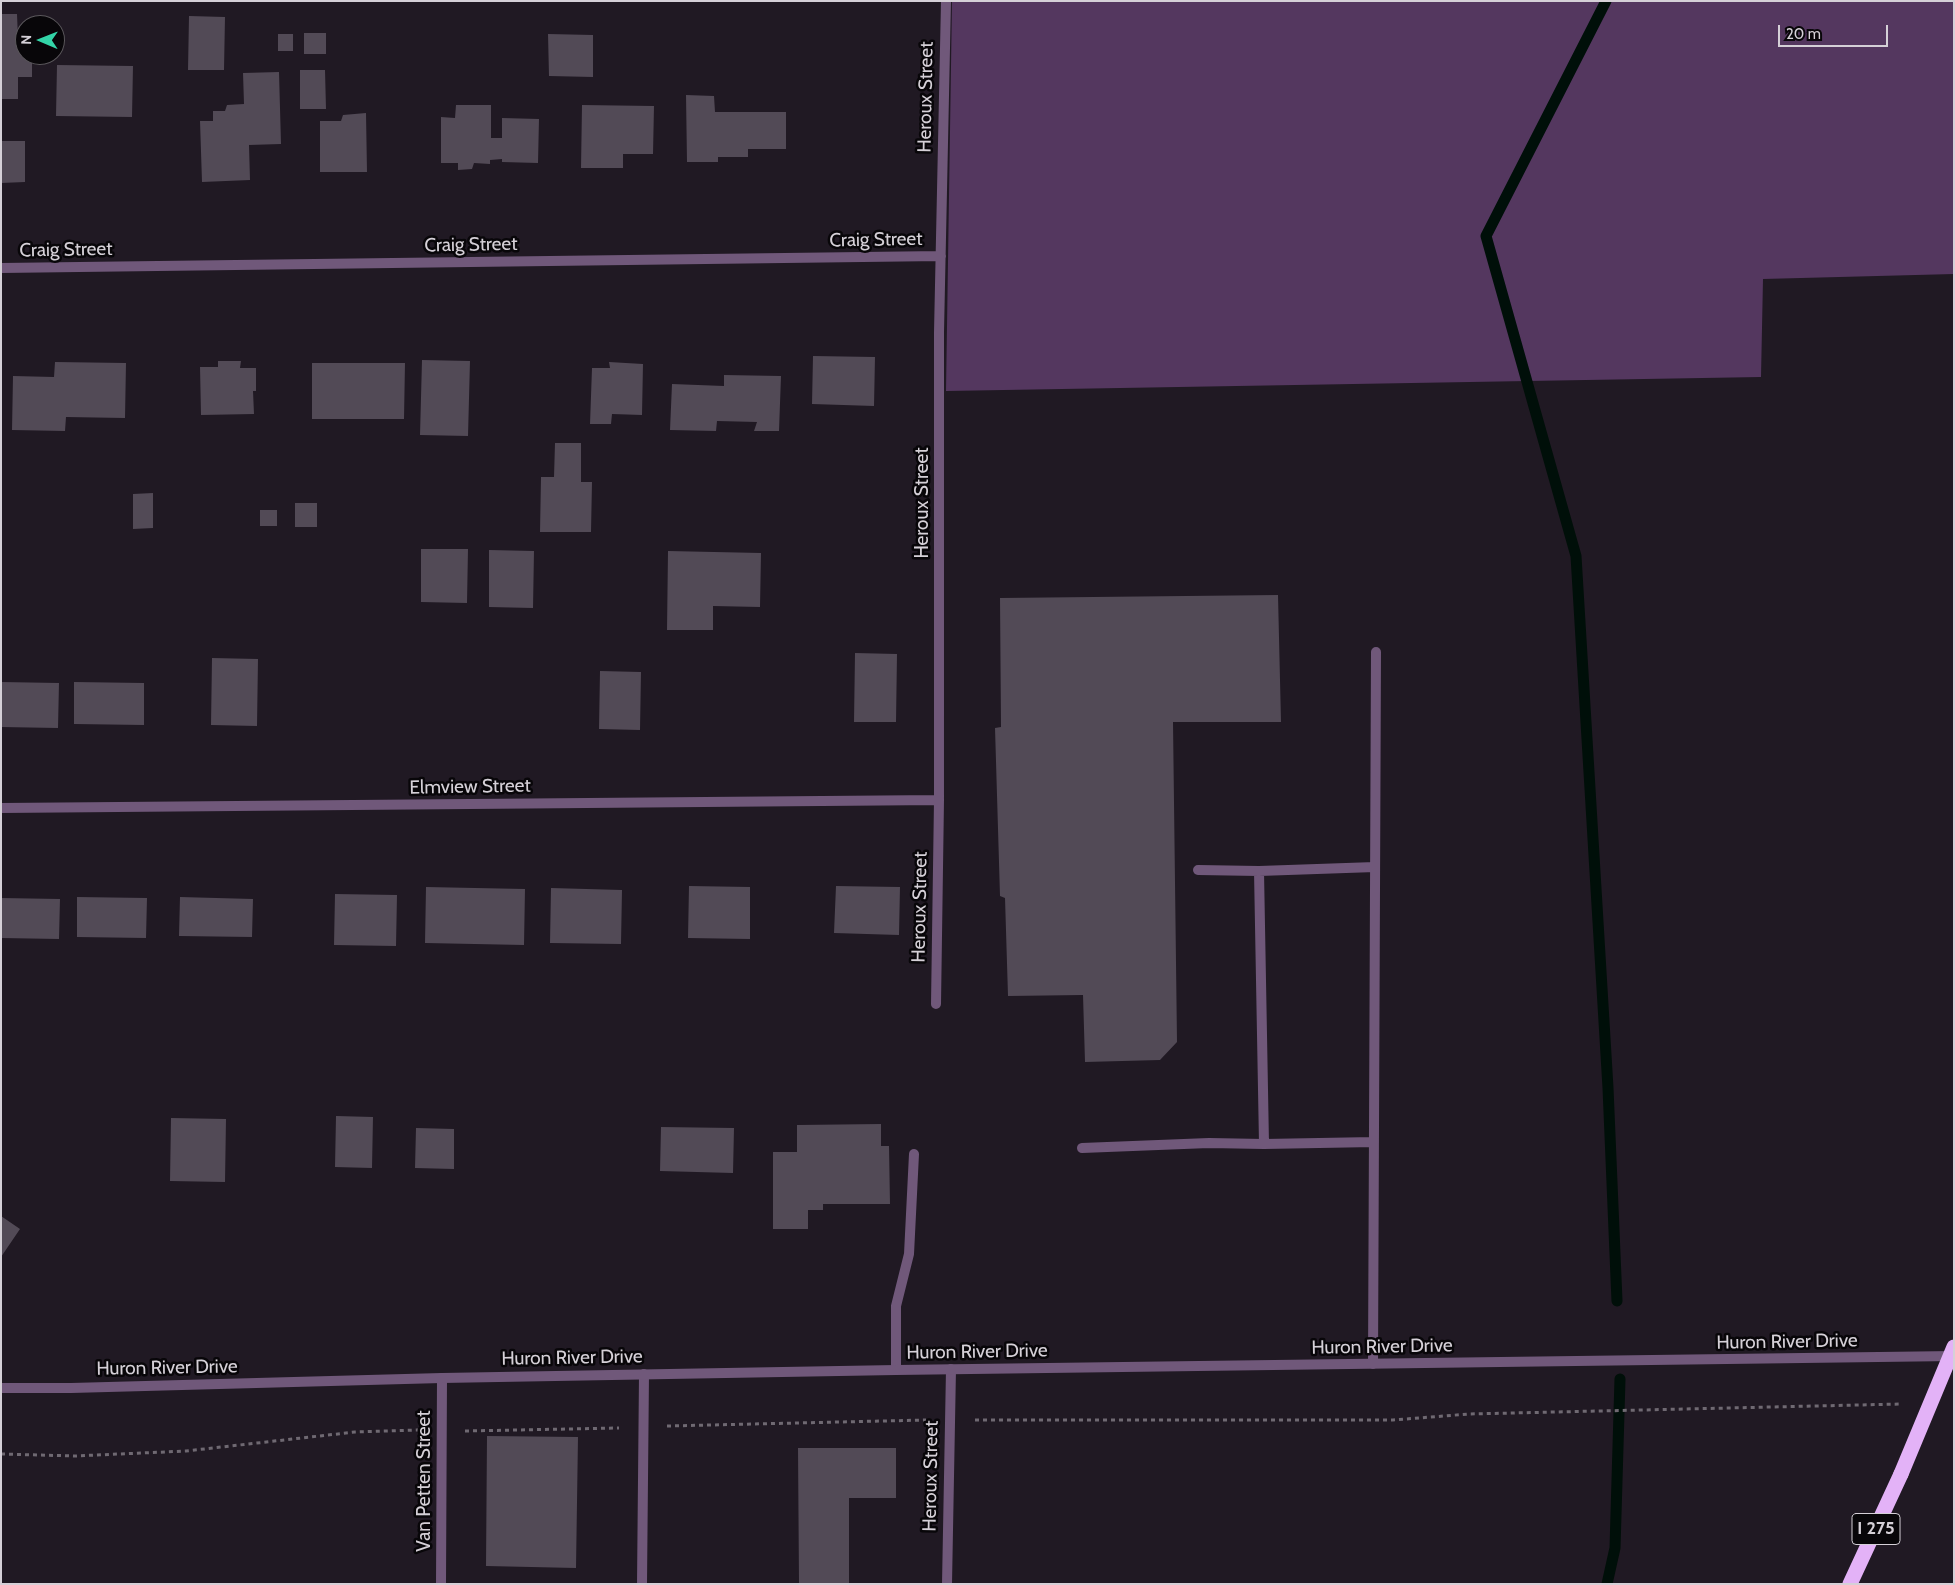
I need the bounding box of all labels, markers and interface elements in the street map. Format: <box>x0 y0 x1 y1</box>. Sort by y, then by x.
north arrow <box>15 15 65 65</box>
scale bar <box>1780 15 1890 47</box>
text: 20 m <box>1786 25 1821 43</box>
text: N <box>17 35 35 45</box>
street label: Heroux Street <box>914 41 938 153</box>
street label: Craig Street <box>829 228 923 252</box>
street label: Craig Street <box>424 233 518 257</box>
street label: Craig Street <box>19 238 113 262</box>
street label: Heroux Street <box>911 447 933 559</box>
street label: Elmview Street <box>409 775 531 799</box>
street label: Heroux Street <box>908 851 932 963</box>
street label: Huron River Drive <box>1716 1329 1858 1355</box>
street label: Huron River Drive <box>1311 1334 1453 1360</box>
street label: Huron River Drive <box>906 1339 1048 1365</box>
street label: Huron River Drive <box>501 1345 643 1371</box>
street label: Huron River Drive <box>96 1355 238 1381</box>
street label: Van Petten Street <box>413 1410 435 1552</box>
street label: Heroux Street <box>919 1420 943 1532</box>
road number: I 275 <box>1852 1514 1900 1545</box>

